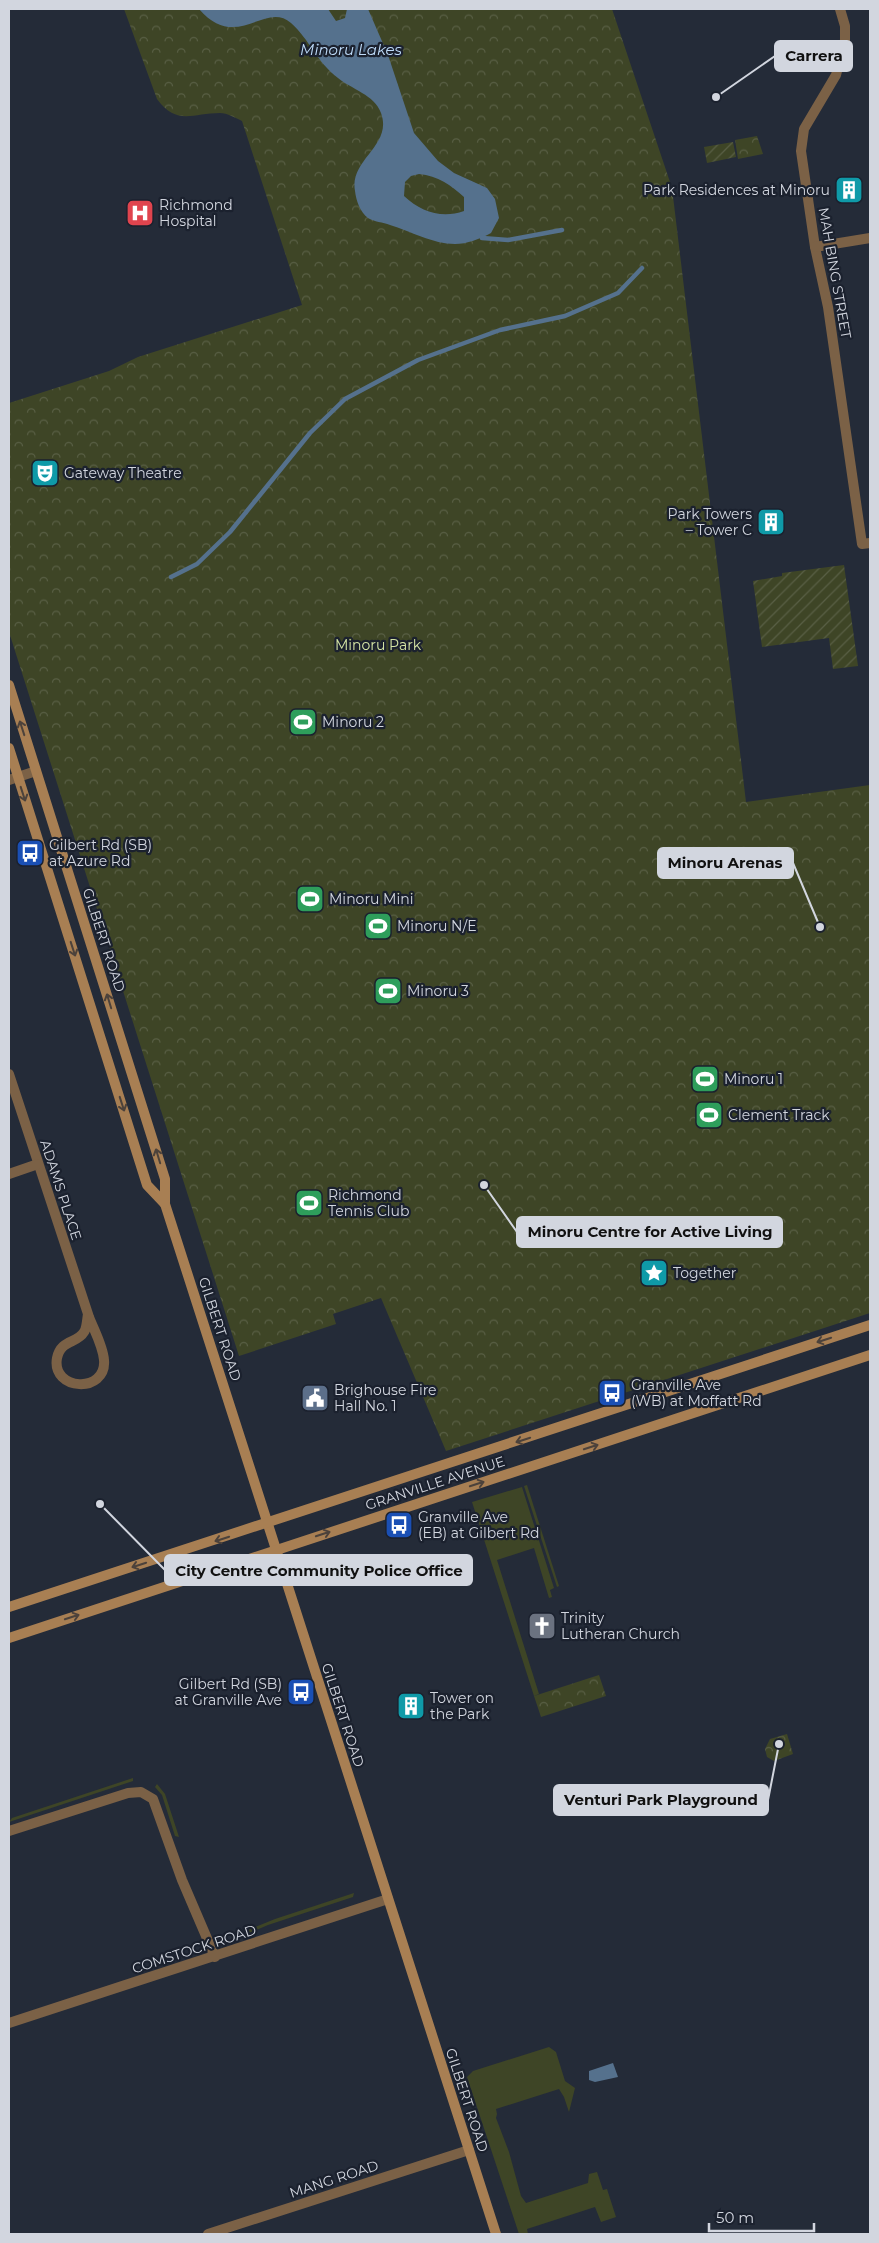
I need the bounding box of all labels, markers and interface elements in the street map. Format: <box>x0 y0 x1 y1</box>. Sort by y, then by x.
water label: Minoru Lakes <box>300 40 403 59</box>
callout: Carrera <box>775 41 852 71</box>
text: Carrera <box>785 46 843 65</box>
building icon: Park Residences at Minoru <box>834 175 864 205</box>
place label: Park Residences at Minoru <box>643 181 830 199</box>
place label: Richmond Hospital <box>159 196 233 230</box>
hospital icon: Richmond Hospital <box>125 198 155 228</box>
street label: MAH BING STREET <box>815 206 855 340</box>
theatre icon: Gateway Theatre <box>30 458 60 488</box>
place label: Gateway Theatre <box>64 464 182 482</box>
place label: Park Towers – Tower C <box>668 505 752 539</box>
building icon: Park Towers – Tower C <box>756 507 786 537</box>
park label: Minoru Park <box>335 636 422 654</box>
sports icon: Minoru 2 <box>288 707 318 737</box>
place label: Minoru 2 <box>322 713 384 731</box>
one-way arrow <box>17 721 27 737</box>
one-way arrow <box>19 786 29 802</box>
place label: Gilbert Rd (SB) at Azure Rd <box>49 836 152 870</box>
bus stop icon: Gilbert Rd (SB) at Azure Rd <box>15 838 45 868</box>
callout: Minoru Arenas <box>658 848 793 878</box>
text: Minoru Arenas <box>668 853 783 872</box>
sports icon: Minoru Mini <box>295 884 325 914</box>
street label: GILBERT ROAD <box>79 886 129 994</box>
place label: Minoru Mini <box>329 890 413 908</box>
sports icon: Minoru N/E <box>363 911 393 941</box>
place label: Minoru N/E <box>397 917 477 935</box>
one-way arrow <box>68 941 78 957</box>
sports icon: Minoru 3 <box>373 976 403 1006</box>
place label: Minoru 3 <box>407 982 469 1000</box>
one-way arrow <box>104 994 114 1010</box>
sports icon: Minoru 1 <box>690 1064 720 1094</box>
place label: Minoru 1 <box>724 1070 783 1088</box>
one-way arrow <box>117 1096 127 1112</box>
sports icon: Clement Track <box>694 1100 724 1130</box>
place label: Clement Track <box>728 1106 830 1124</box>
street label: ADAMS PLACE <box>36 1138 86 1242</box>
one-way arrow <box>152 1149 162 1165</box>
place label: Richmond Tennis Club <box>328 1186 410 1220</box>
sports icon: Richmond Tennis Club <box>294 1188 324 1218</box>
callout: Minoru Centre for Active Living <box>517 1217 782 1247</box>
text: Minoru Centre for Active Living <box>527 1222 773 1241</box>
place icon: Together <box>639 1258 669 1288</box>
place label: Together <box>673 1264 737 1282</box>
street label: GILBERT ROAD <box>195 1275 245 1383</box>
one-way arrow <box>816 1336 832 1346</box>
place label: Granville Ave (WB) at Moffatt Rd <box>631 1376 762 1410</box>
bus stop icon: Granville Ave (WB) at Moffatt Rd <box>597 1378 627 1408</box>
place label: Brighouse Fire Hall No. 1 <box>334 1381 437 1415</box>
public building icon: Brighouse Fire Hall No. 1 <box>300 1383 330 1413</box>
one-way arrow <box>516 1435 532 1445</box>
one-way arrow <box>582 1441 598 1451</box>
street label: GRANVILLE AVENUE <box>363 1452 507 1514</box>
one-way arrow <box>469 1478 485 1488</box>
place label: Granville Ave (EB) at Gilbert Rd <box>418 1508 540 1542</box>
bus stop icon: Granville Ave (EB) at Gilbert Rd <box>384 1510 414 1540</box>
one-way arrow <box>315 1529 330 1538</box>
one-way arrow <box>214 1534 230 1544</box>
callout: City Centre Community Police Office <box>165 1555 472 1585</box>
one-way arrow <box>131 1561 147 1571</box>
text: City Centre Community Police Office <box>175 1561 463 1580</box>
place label: Trinity Lutheran Church <box>561 1609 680 1643</box>
church icon: Trinity Lutheran Church <box>527 1611 557 1641</box>
one-way arrow <box>64 1612 80 1622</box>
street label: GILBERT ROAD <box>318 1661 368 1769</box>
place label: Gilbert Rd (SB) at Granville Ave <box>174 1675 282 1709</box>
bus stop icon: Gilbert Rd (SB) at Granville Ave <box>286 1677 316 1707</box>
place label: Tower on the Park <box>430 1689 494 1723</box>
building icon: Tower on the Park <box>396 1691 426 1721</box>
callout: Venturi Park Playground <box>554 1785 768 1815</box>
text: Venturi Park Playground <box>563 1790 758 1809</box>
street label: COMSTOCK ROAD <box>130 1920 258 1978</box>
street label: GILBERT ROAD <box>442 2046 492 2154</box>
street label: MANG ROAD <box>287 2156 381 2202</box>
scale bar <box>709 2200 814 2232</box>
text: 50 m <box>716 2208 754 2227</box>

